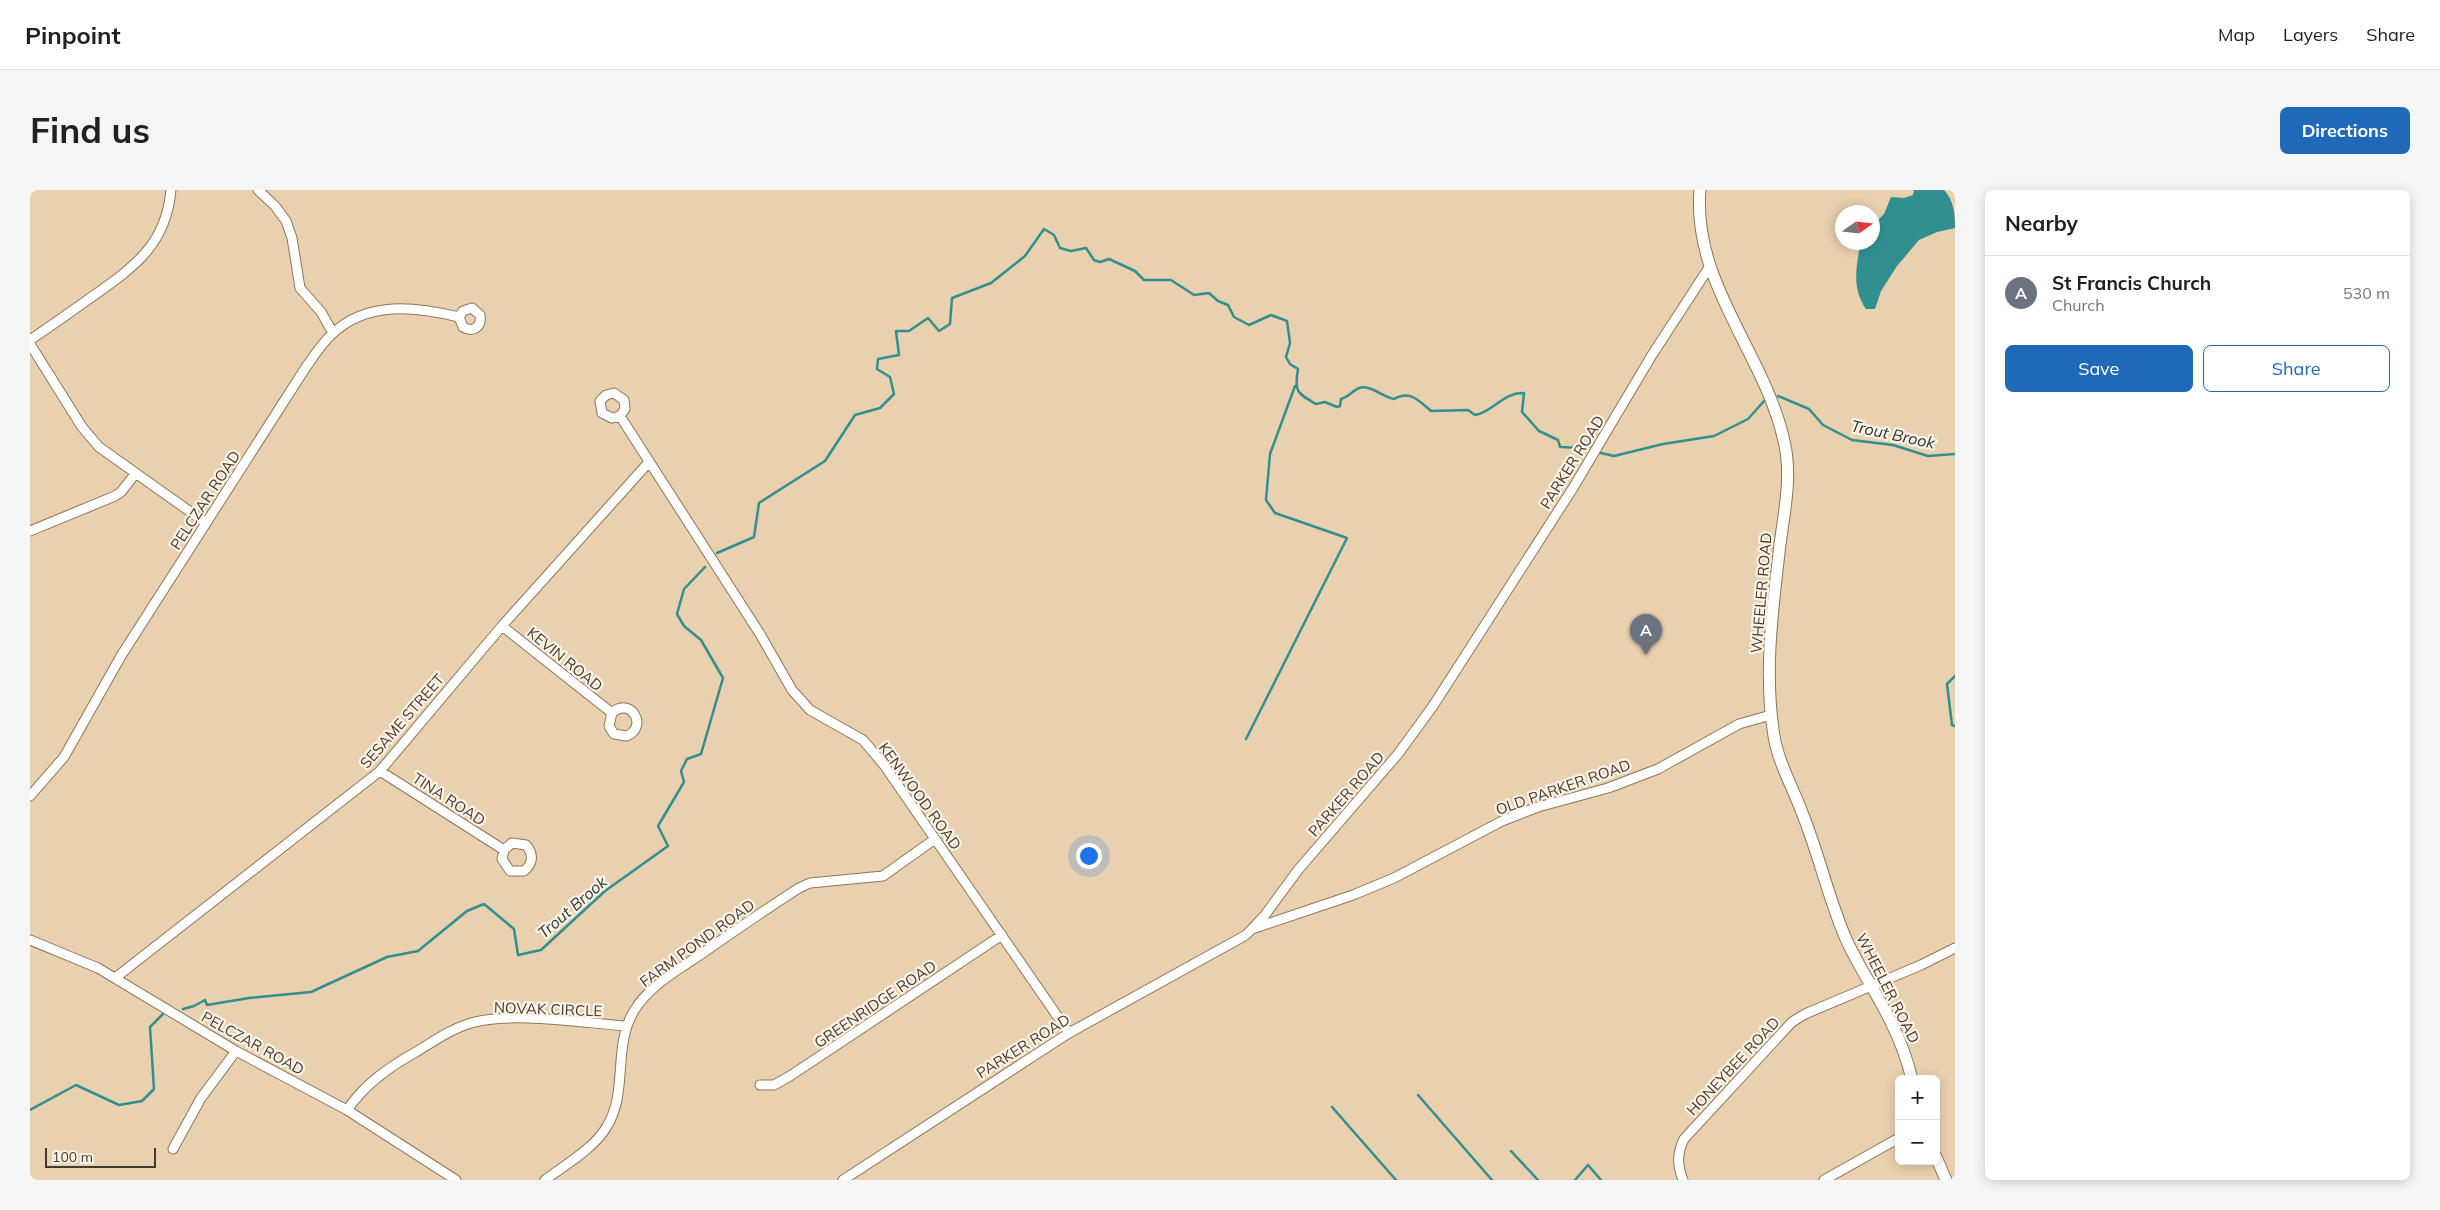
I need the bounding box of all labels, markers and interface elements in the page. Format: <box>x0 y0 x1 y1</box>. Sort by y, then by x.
text: Pinpoint <box>25 20 121 50</box>
text: Map <box>2218 23 2255 46</box>
text: Layers <box>2283 23 2338 46</box>
text: Share <box>2366 23 2415 46</box>
button: Directions <box>2280 107 2410 154</box>
text: Find us <box>30 108 150 152</box>
north arrow <box>1835 205 1880 250</box>
text: Nearby <box>2005 210 2078 236</box>
text: St Francis Church <box>2052 271 2211 295</box>
text: A <box>2015 283 2027 303</box>
text: 530 m <box>2343 283 2390 303</box>
text: Church <box>2052 295 2105 315</box>
button: Save <box>2005 345 2193 392</box>
button: Share <box>2203 345 2390 392</box>
street label: PARKER ROAD <box>1536 412 1608 512</box>
water label: Trout Brook <box>1849 415 1938 453</box>
street label: PELCZAR ROAD <box>166 447 244 553</box>
street label: WHEELER ROAD <box>1746 532 1776 654</box>
pin: A <box>1630 614 1662 655</box>
street label: KEVIN ROAD <box>523 623 607 695</box>
street label: SESAME STREET <box>356 670 448 772</box>
street label: KENWOOD ROAD <box>875 739 965 853</box>
street label: PARKER ROAD <box>1304 748 1388 840</box>
street label: OLD PARKER ROAD <box>1493 755 1633 819</box>
street label: TINA ROAD <box>409 768 489 830</box>
your location <box>1076 843 1102 869</box>
water label: Trout Brook <box>533 871 611 943</box>
street label: FARM POND ROAD <box>636 895 758 991</box>
street label: WHEELER ROAD <box>1852 930 1924 1046</box>
street label: GREENRIDGE ROAD <box>810 956 940 1052</box>
street label: NOVAK CIRCLE <box>494 998 603 1020</box>
street label: PELCZAR ROAD <box>198 1007 308 1079</box>
street label: PARKER ROAD <box>973 1010 1073 1082</box>
street label: HONEYBEE ROAD <box>1682 1013 1784 1119</box>
map controls <box>1895 1075 1940 1165</box>
button: + <box>1895 1075 1940 1120</box>
button: − <box>1895 1120 1940 1165</box>
scale bar <box>45 1145 156 1168</box>
text: 100 m <box>52 1148 93 1166</box>

